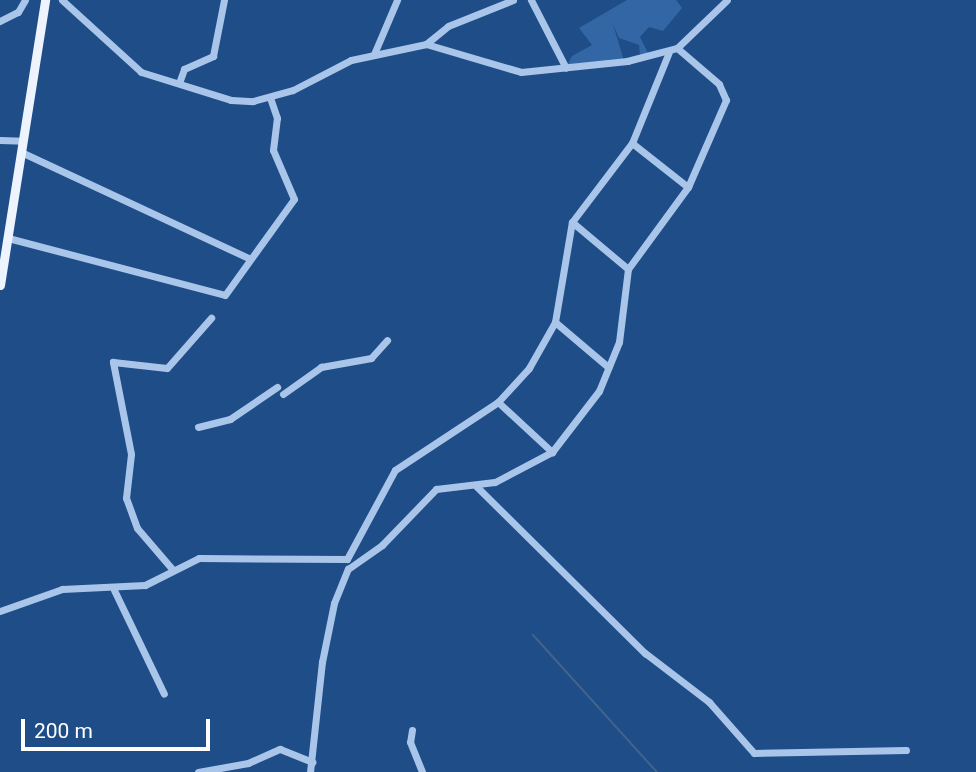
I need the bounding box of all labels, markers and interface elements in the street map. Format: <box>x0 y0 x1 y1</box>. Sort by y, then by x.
scale bar <box>24 706 214 750</box>
text: 200 m <box>34 719 93 743</box>

